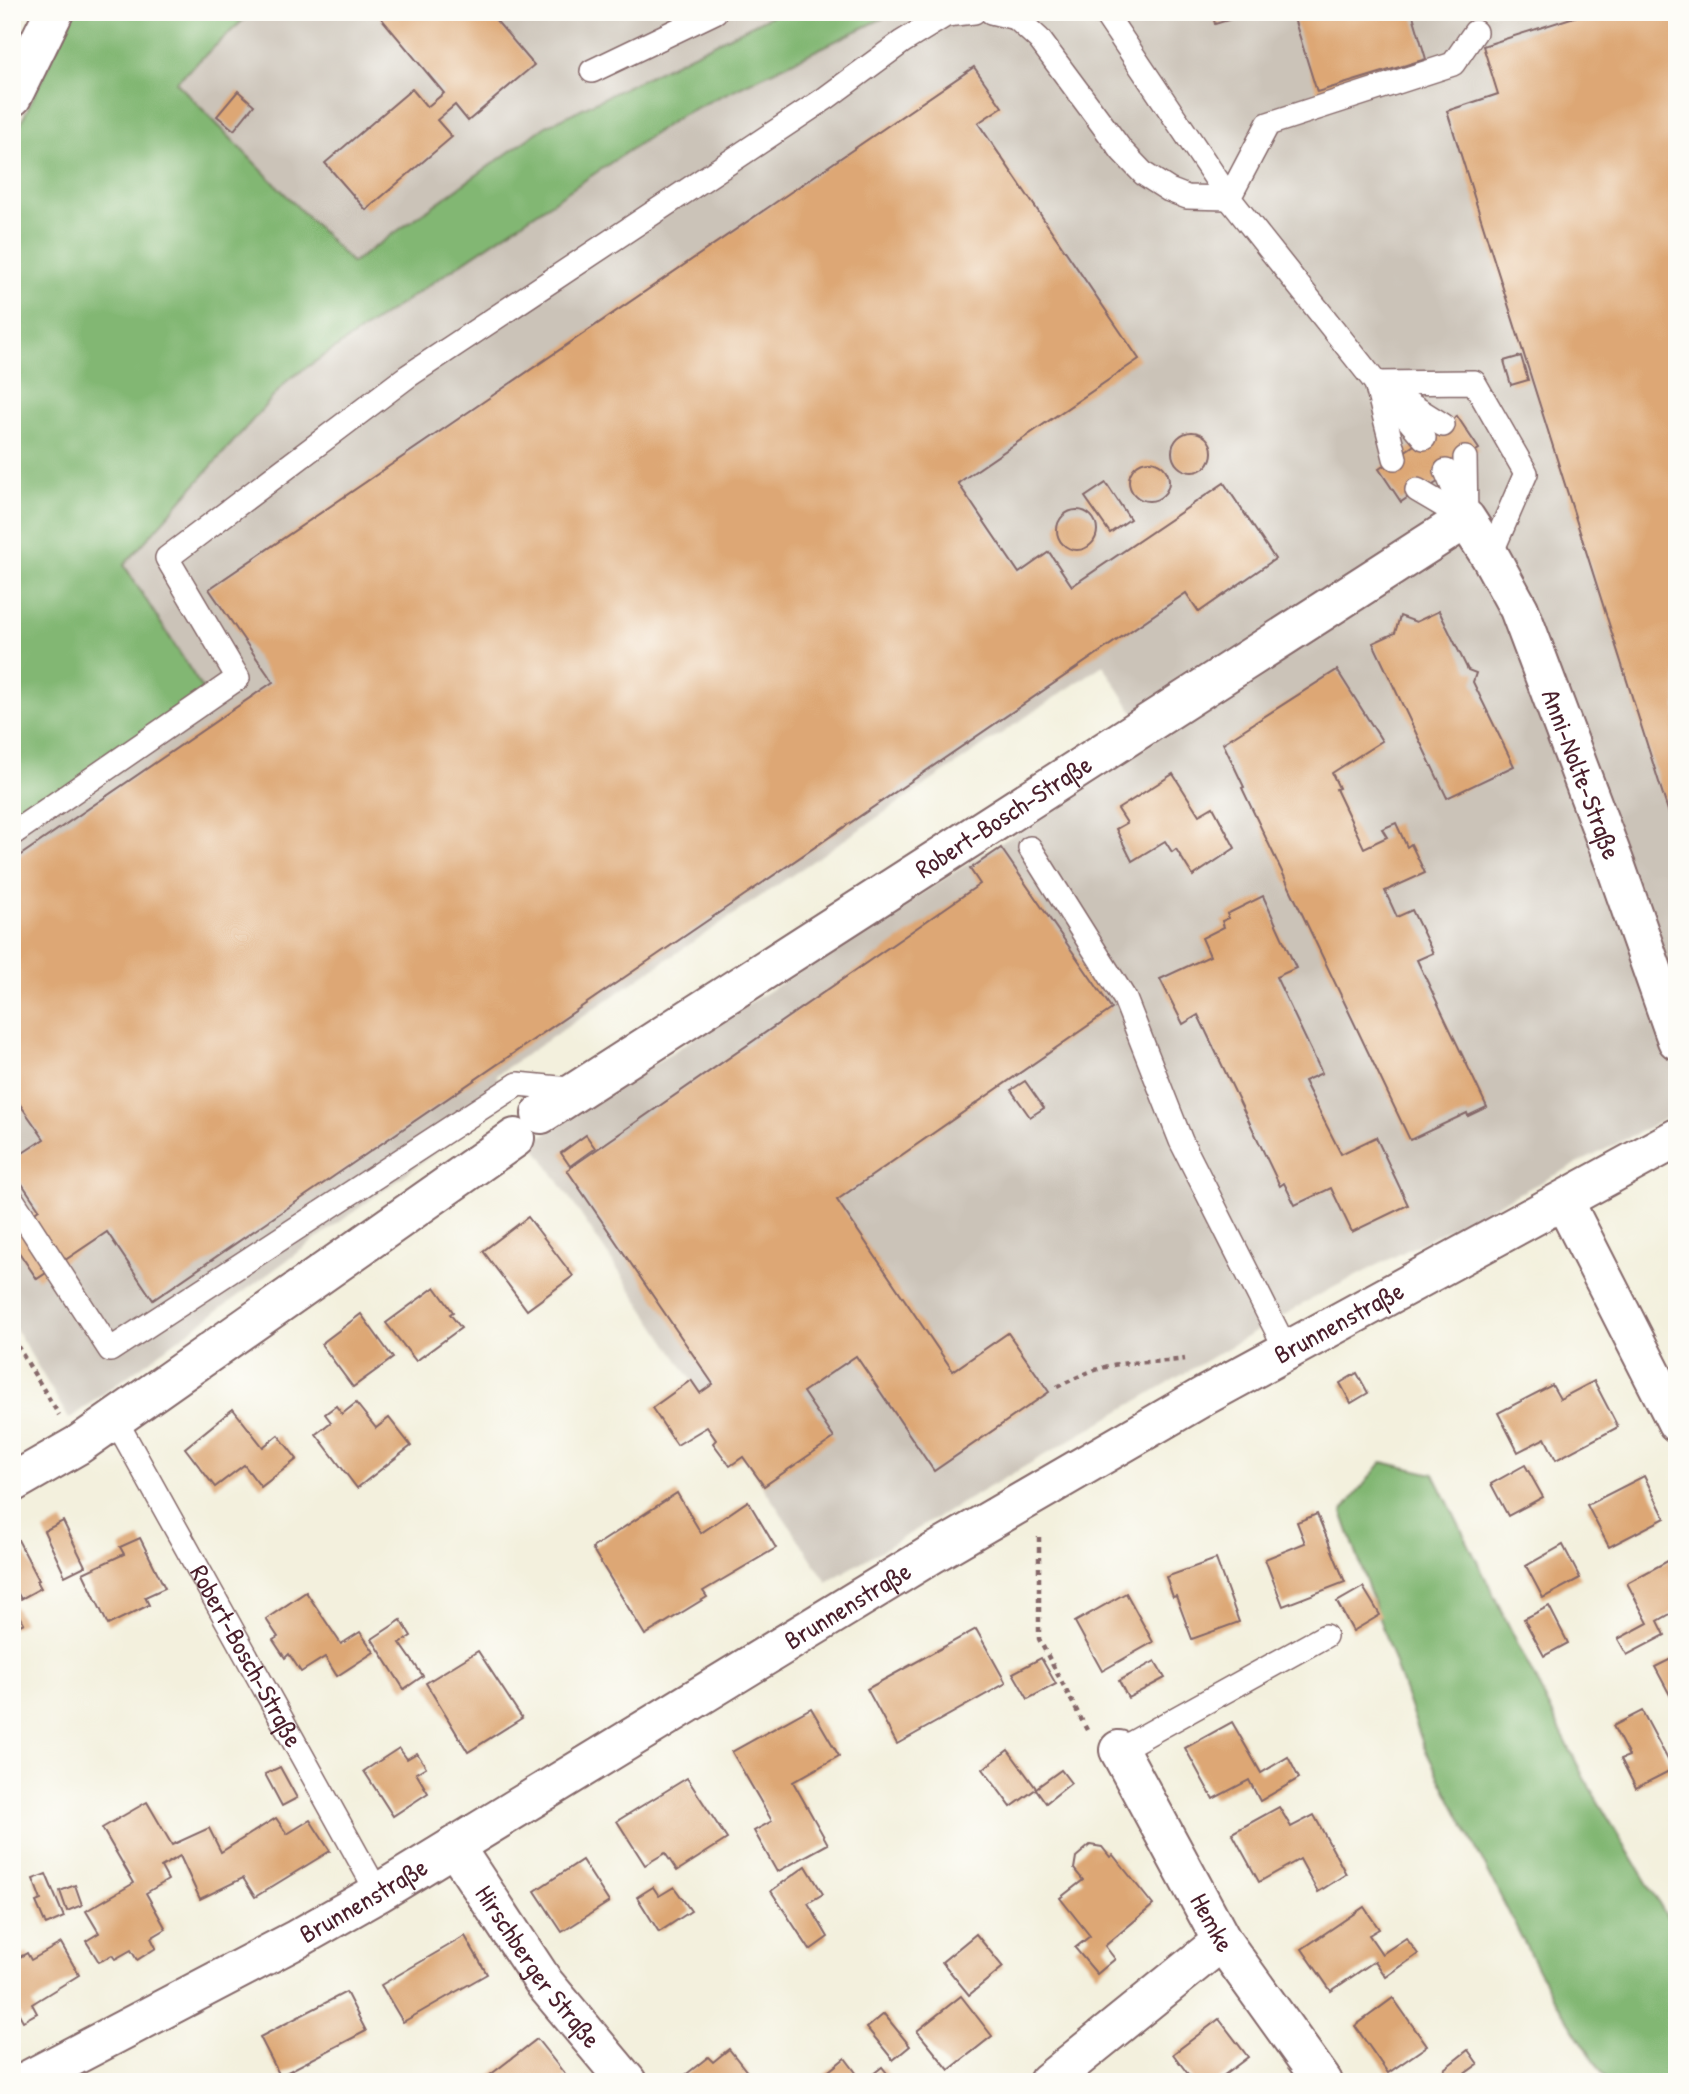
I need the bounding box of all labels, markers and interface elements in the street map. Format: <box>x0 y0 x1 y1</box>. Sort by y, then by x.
street label: Anni-Nolte-Straße <box>1534 684 1630 864</box>
street label: Robert-Bosch-Straße <box>908 746 1098 886</box>
street label: Brunnenstraße <box>1268 1273 1410 1372</box>
street label: Brunnenstraße <box>778 1553 917 1657</box>
street label: Robert-Bosch-Straße <box>182 1558 312 1753</box>
street label: Brunnenstraße <box>293 1849 434 1951</box>
street label: Hirschberger Straße <box>468 1878 609 2055</box>
street label: Hemke <box>1183 1887 1242 1959</box>

